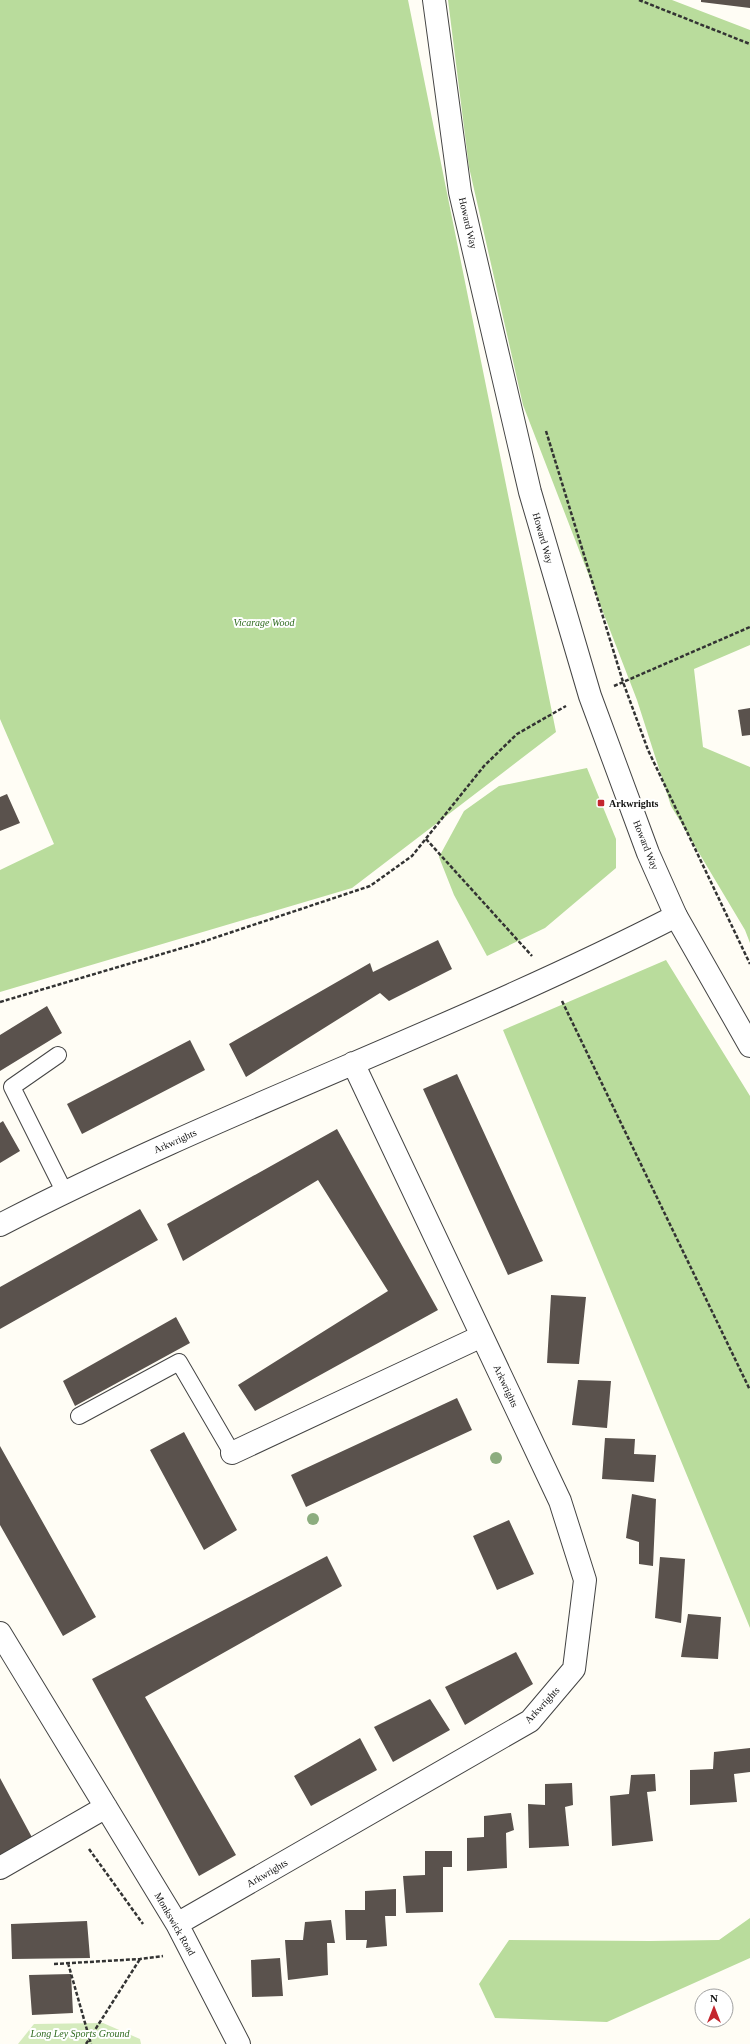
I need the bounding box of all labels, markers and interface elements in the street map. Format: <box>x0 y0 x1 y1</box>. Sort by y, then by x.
street label: Howard Way <box>457 196 479 250</box>
street label: Howard Way <box>530 511 556 565</box>
park label: Vicarage Wood <box>234 617 295 628</box>
marker: Arkwrights <box>596 798 606 808</box>
place label: Arkwrights <box>609 798 659 809</box>
street label: Howard Way <box>631 819 661 871</box>
street label: Arkwrights <box>152 1127 198 1155</box>
street label: Arkwrights <box>491 1363 521 1409</box>
street label: Arkwrights <box>522 1685 562 1725</box>
street label: Arkwrights <box>245 1857 290 1889</box>
street label: Monkswick Road <box>153 1891 197 1957</box>
north arrow <box>694 1988 734 2028</box>
text: N <box>710 1992 718 2004</box>
park label: Long Ley Sports Ground <box>30 2028 130 2039</box>

